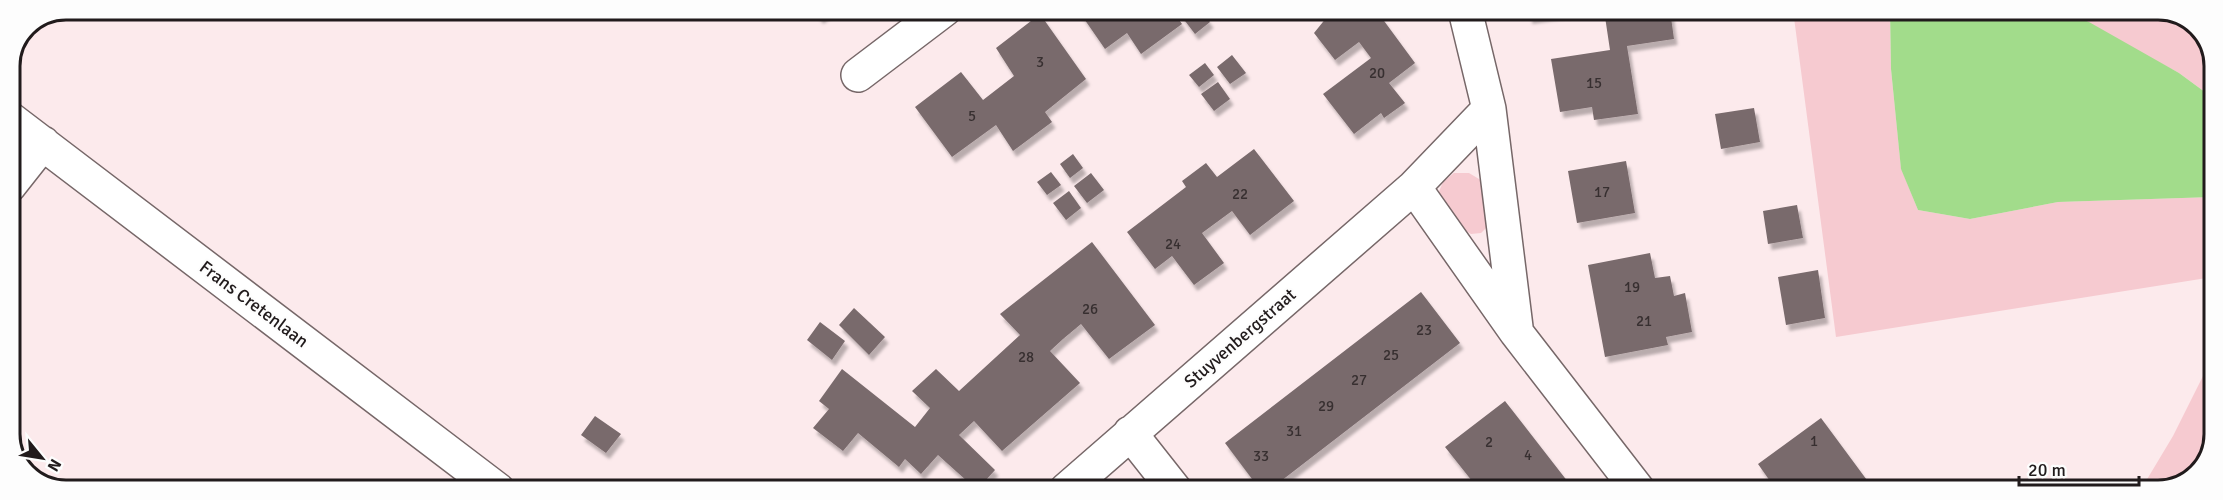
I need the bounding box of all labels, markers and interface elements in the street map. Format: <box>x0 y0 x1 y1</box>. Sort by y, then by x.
house number: 3 <box>1036 53 1044 71</box>
house number: 20 <box>1369 64 1385 82</box>
house number: 15 <box>1586 74 1602 92</box>
house number: 5 <box>968 107 976 125</box>
house number: 17 <box>1594 183 1610 201</box>
house number: 22 <box>1232 185 1248 203</box>
house number: 24 <box>1165 235 1181 253</box>
street label: Frans Cretenlaan <box>195 256 313 352</box>
house number: 19 <box>1624 278 1640 296</box>
street label: Stuyvenbergstraat <box>1180 284 1300 392</box>
house number: 26 <box>1082 300 1098 318</box>
house number: 21 <box>1636 312 1652 330</box>
house number: 23 <box>1416 321 1432 339</box>
house number: 25 <box>1383 346 1399 364</box>
house number: 28 <box>1018 348 1034 366</box>
house number: 27 <box>1351 371 1367 389</box>
house number: 29 <box>1318 397 1334 415</box>
house number: 31 <box>1286 422 1302 440</box>
north arrow <box>12 428 72 488</box>
house number: 1 <box>1810 432 1818 450</box>
house number: 2 <box>1485 433 1493 451</box>
house number: 4 <box>1524 446 1532 464</box>
house number: 33 <box>1253 447 1269 465</box>
scale bar <box>2019 449 2139 487</box>
text: N <box>43 455 66 475</box>
text: 20 m <box>2028 459 2066 481</box>

